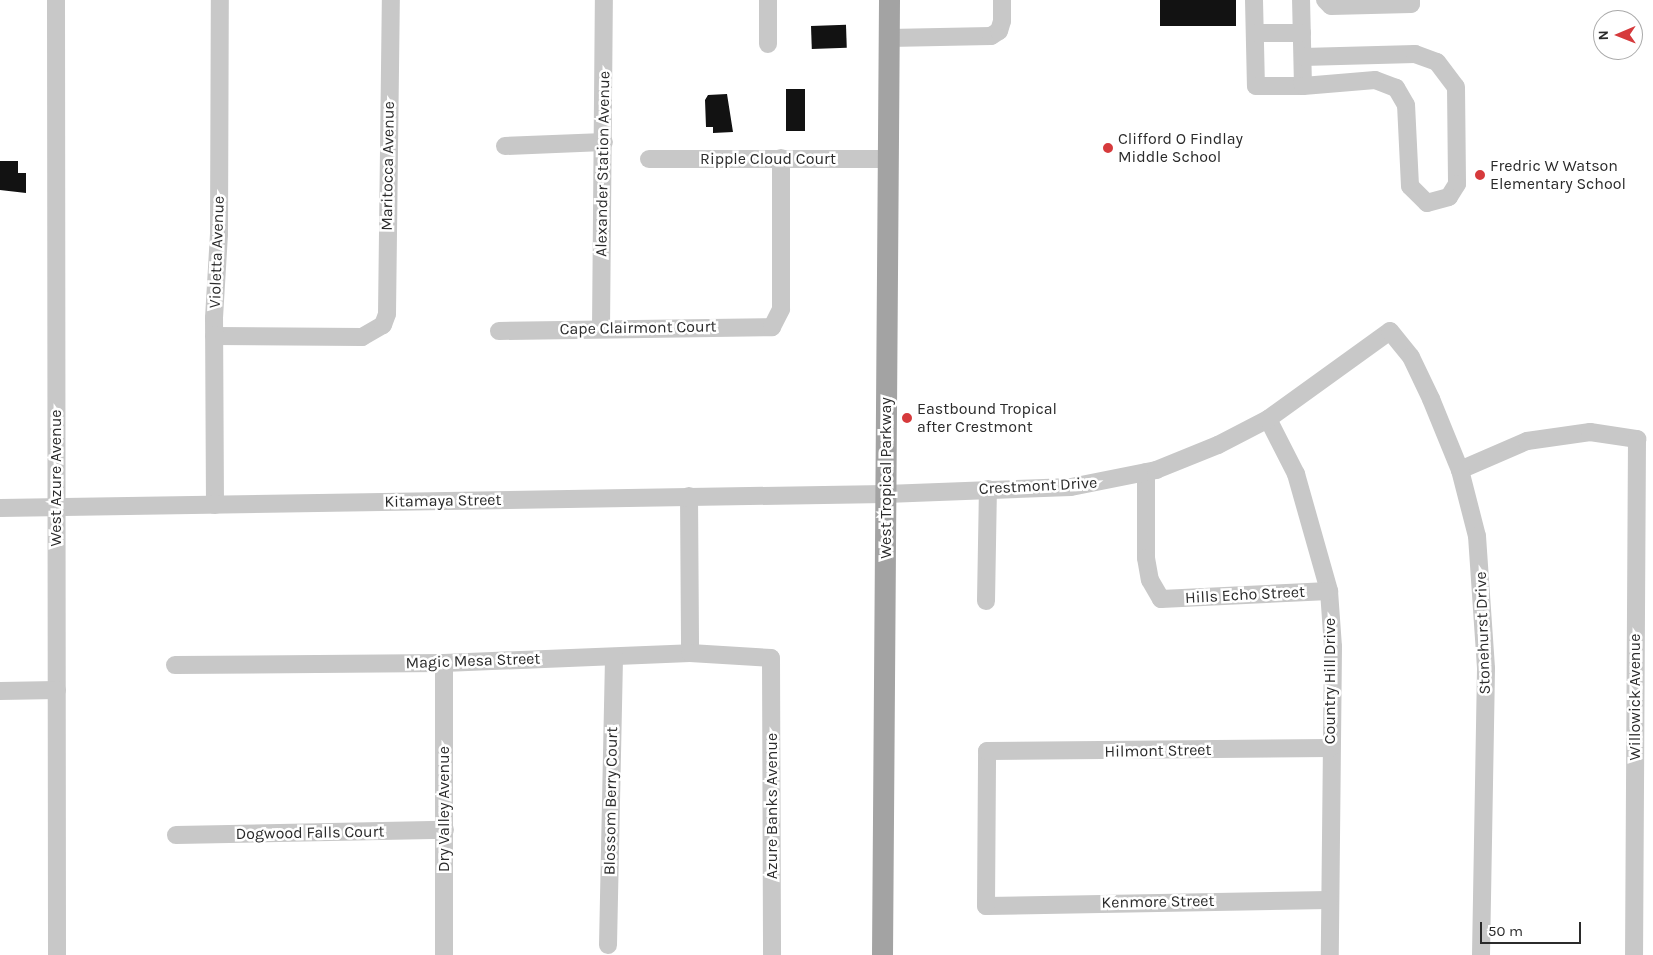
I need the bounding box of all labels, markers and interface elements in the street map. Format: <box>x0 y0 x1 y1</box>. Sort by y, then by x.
north arrow <box>1593 10 1643 60</box>
text: N <box>1595 30 1612 40</box>
street label: Alexander Station Avenue <box>592 71 614 257</box>
street label: Maritocca Avenue <box>377 101 399 231</box>
place label: Clifford O Findlay Middle School <box>1118 129 1243 167</box>
marker: Clifford O Findlay Middle School <box>1102 142 1114 154</box>
street label: Ripple Cloud Court <box>700 149 836 169</box>
place label: Fredric W Watson Elementary School <box>1490 156 1626 194</box>
marker: Fredric W Watson Elementary School <box>1474 169 1486 181</box>
street label: Violetta Avenue <box>205 195 229 309</box>
street label: Cape Clairmont Court <box>559 317 717 339</box>
street label: West Tropical Parkway <box>876 397 896 559</box>
place label: Eastbound Tropical after Crestmont <box>917 399 1057 437</box>
street label: West Azure Avenue <box>46 409 66 547</box>
marker: Eastbound Tropical after Crestmont <box>901 412 913 424</box>
street label: Crestmont Drive <box>978 473 1098 499</box>
street label: Kitamaya Street <box>384 490 502 512</box>
street label: Stonehurst Drive <box>1471 571 1495 695</box>
street label: Hills Echo Street <box>1185 582 1305 608</box>
street label: Country Hill Drive <box>1320 618 1340 744</box>
street label: Willowick Avenue <box>1625 634 1645 760</box>
street label: Magic Mesa Street <box>405 649 541 673</box>
street label: Blossom Berry Court <box>600 727 622 875</box>
street label: Azure Banks Avenue <box>762 733 782 879</box>
street label: Hilmont Street <box>1104 740 1212 762</box>
street label: Dry Valley Avenue <box>434 746 454 872</box>
street label: Dogwood Falls Court <box>235 822 385 844</box>
street label: Kenmore Street <box>1101 891 1215 913</box>
scale bar <box>1483 912 1584 944</box>
text: 50 m <box>1488 922 1523 940</box>

